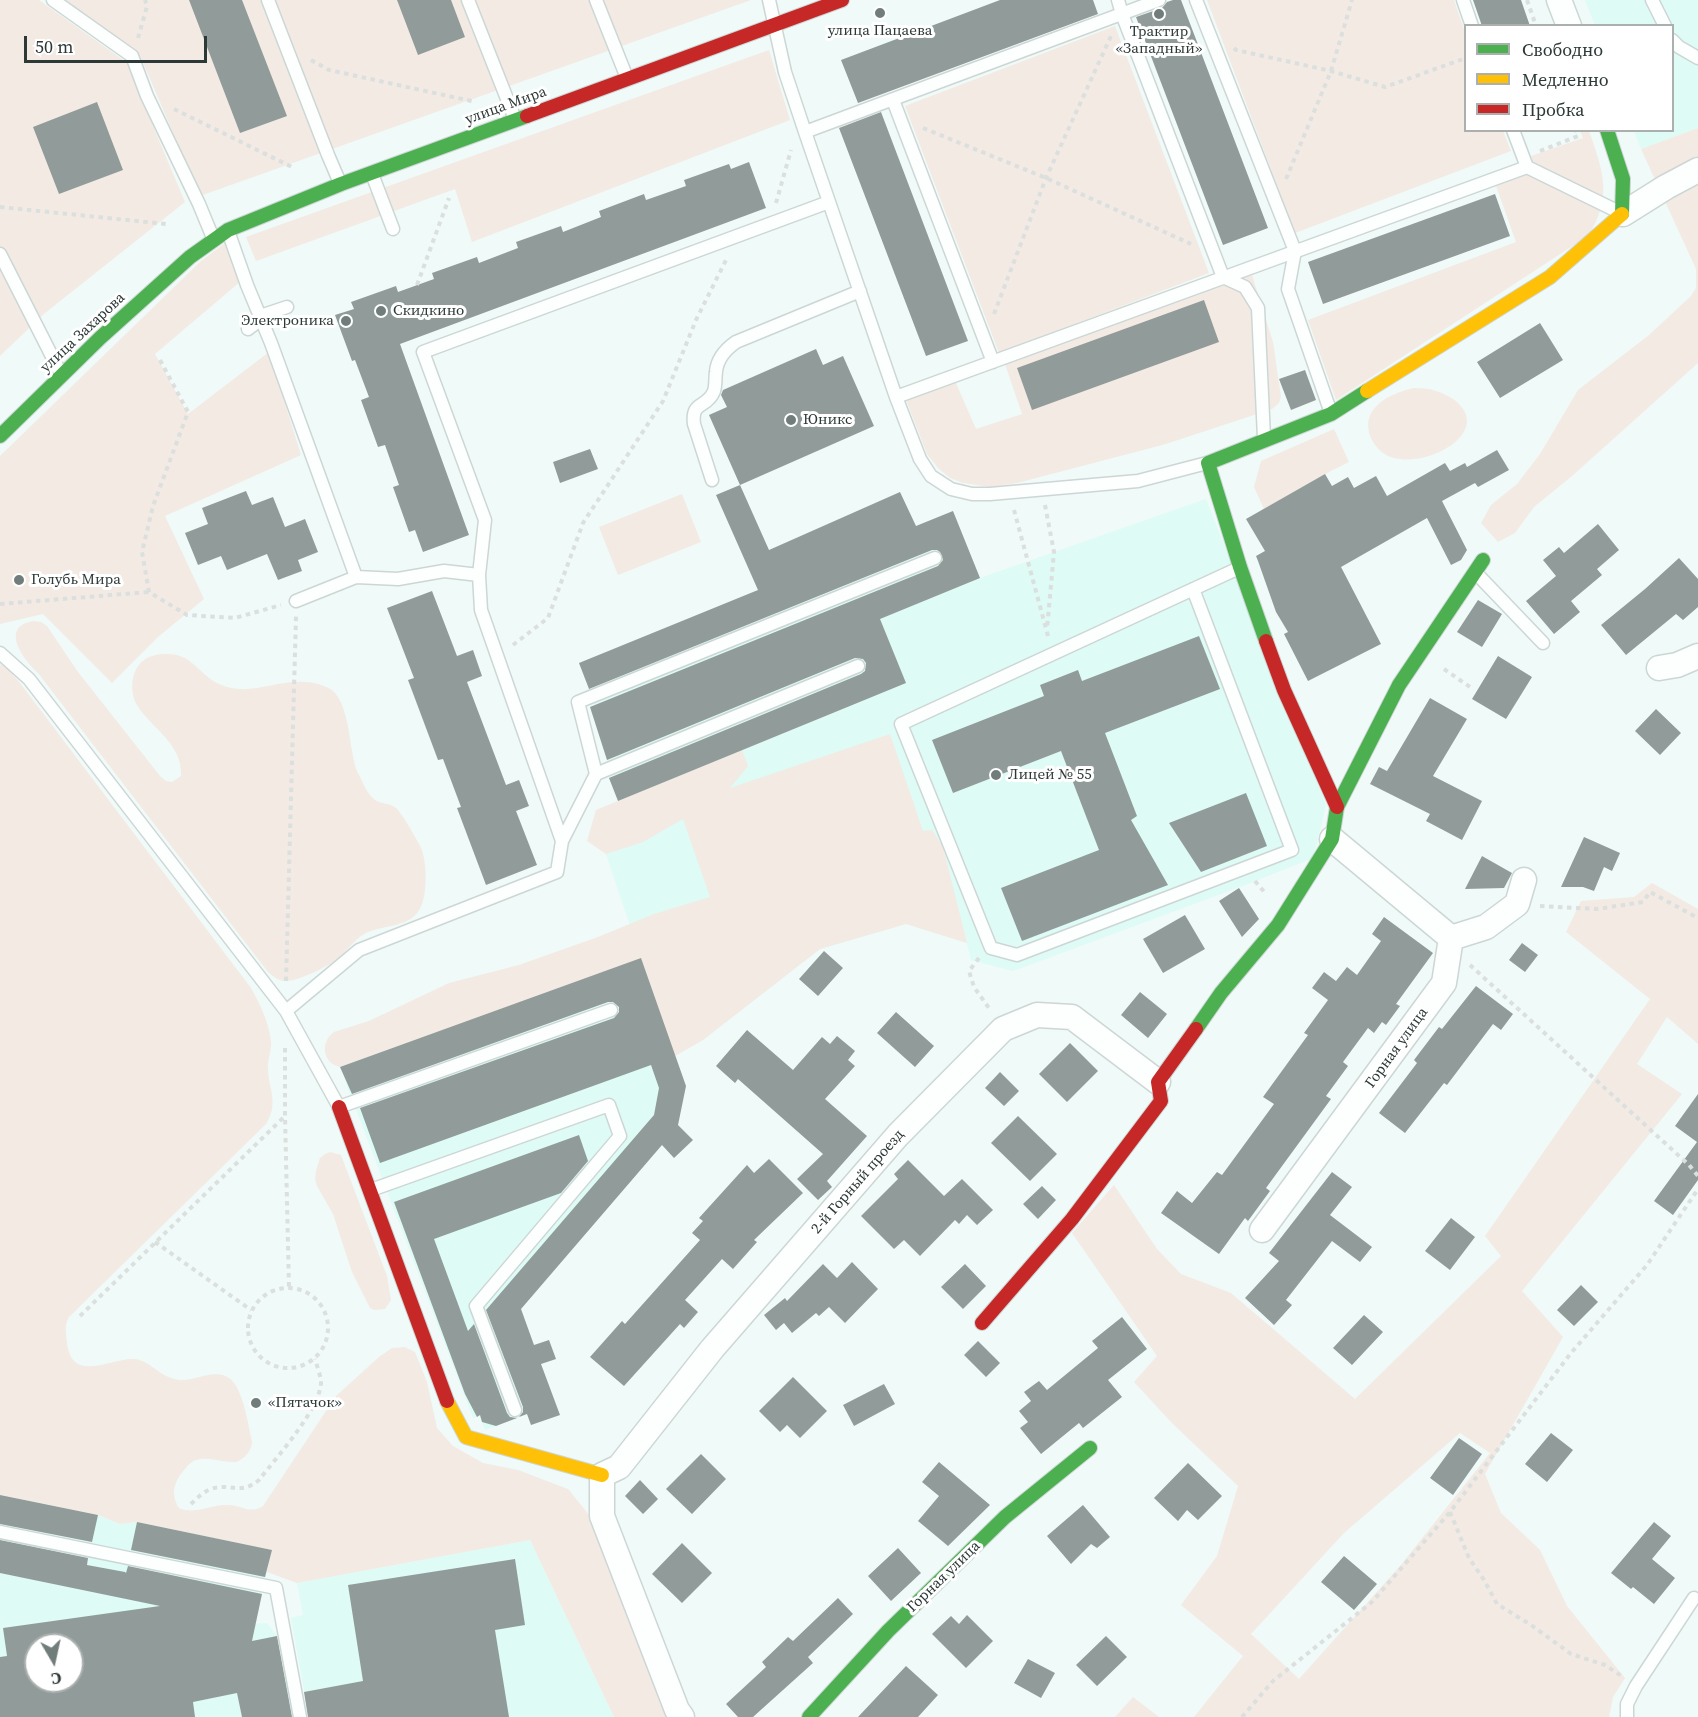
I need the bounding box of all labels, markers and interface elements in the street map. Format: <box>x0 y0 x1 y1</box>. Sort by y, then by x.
marker: улица Пацаева <box>873 6 887 20</box>
marker: Трактир «Западный» <box>1152 7 1166 21</box>
place label: улица Пацаева <box>828 22 932 40</box>
place label: Трактир «Западный» <box>1116 23 1202 58</box>
scale bar <box>27 24 210 62</box>
legend <box>1464 24 1674 132</box>
text: 50 m <box>35 34 73 59</box>
text: Свободно <box>1522 37 1603 62</box>
text: Медленно <box>1522 67 1609 92</box>
street label: улица Мира <box>463 83 549 129</box>
text: Пробка <box>1522 97 1584 122</box>
street label: улица Захарова <box>37 289 129 377</box>
place label: Скидкино <box>393 302 464 320</box>
marker: Скидкино <box>374 304 388 318</box>
place label: Электроника <box>241 312 334 330</box>
marker: Электроника <box>339 314 353 328</box>
place label: Юникс <box>803 411 852 429</box>
marker: Юникс <box>784 413 798 427</box>
place label: Голубь Мира <box>31 571 121 589</box>
marker: Голубь Мира <box>12 573 26 587</box>
place label: Лицей № 55 <box>1008 766 1092 784</box>
marker: Лицей № 55 <box>989 768 1003 782</box>
street label: Горная улица <box>1362 1004 1432 1092</box>
street label: 2-й Горный проезд <box>808 1126 908 1238</box>
place label: «Пятачок» <box>268 1394 342 1412</box>
marker: «Пятачок» <box>249 1396 263 1410</box>
street label: Горная улица <box>904 1538 984 1616</box>
north arrow <box>24 1633 84 1693</box>
text: С <box>50 1667 63 1690</box>

